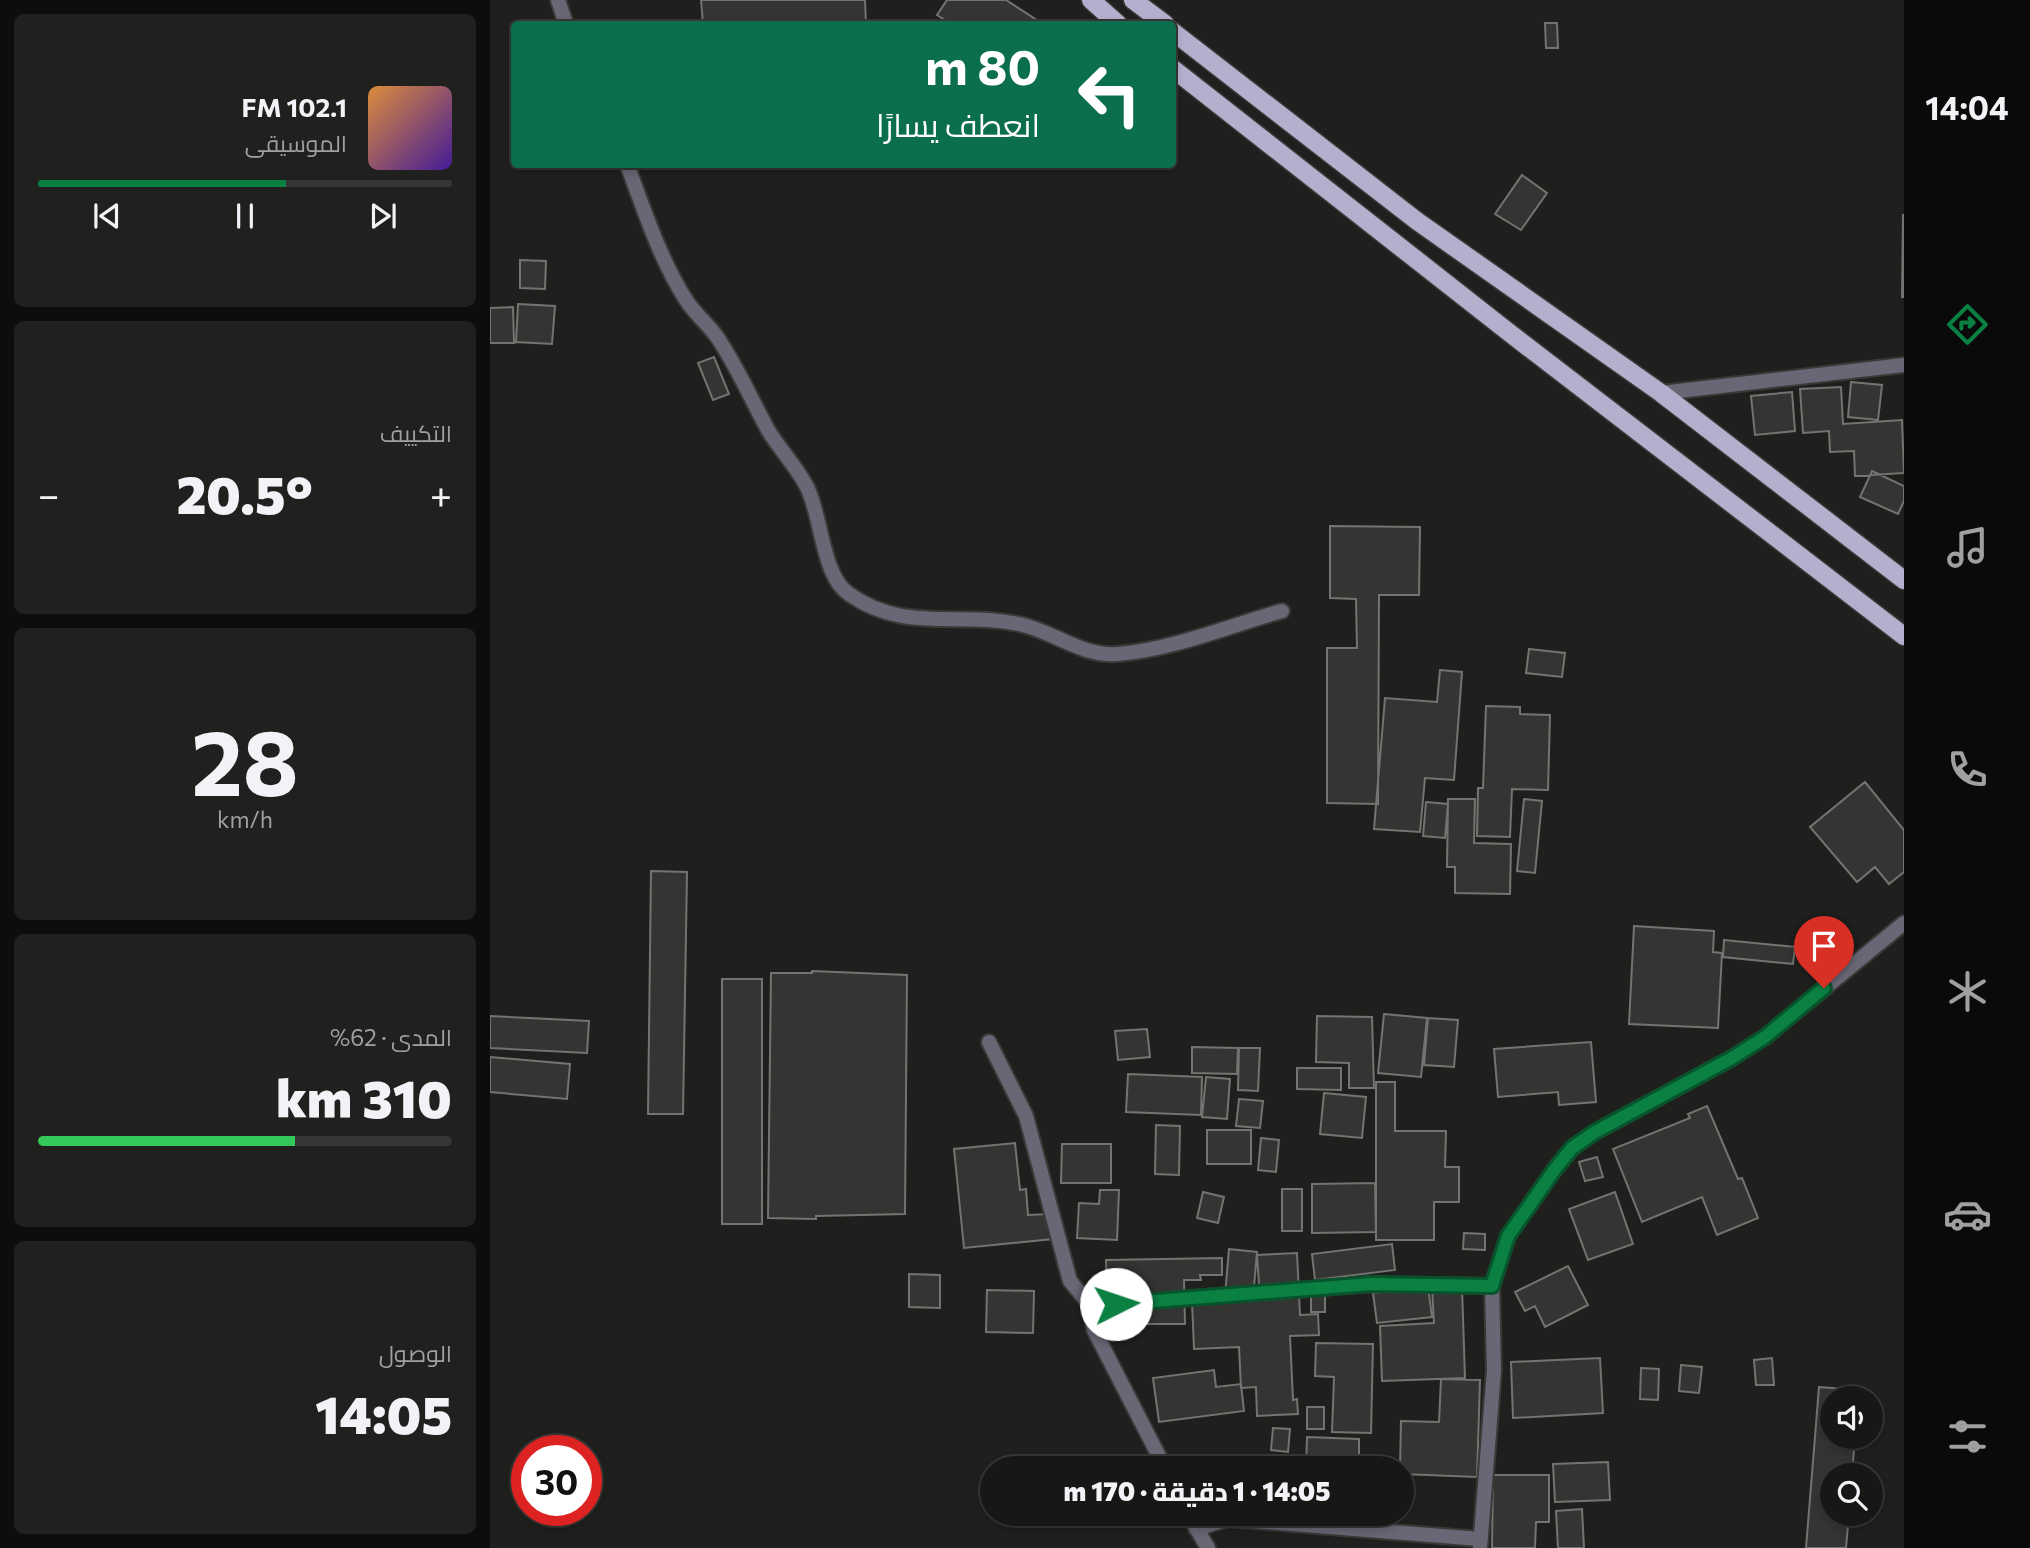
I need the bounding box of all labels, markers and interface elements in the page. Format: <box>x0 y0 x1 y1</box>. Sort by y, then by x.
text: 80 m <box>925 35 1040 95</box>
icon: left <box>1064 49 1155 140</box>
text: 14:04 <box>1925 87 2009 127</box>
text: 102.1 FM <box>242 91 347 122</box>
text: انعطف يسارًا <box>876 104 1040 144</box>
text: الموسيقى <box>245 129 347 157</box>
icon: previous <box>88 197 126 235</box>
icon: pause <box>226 197 264 235</box>
icon: next <box>364 197 402 235</box>
icon: directions <box>1943 300 1992 349</box>
text: التكييف <box>380 419 452 447</box>
text: 20.5° <box>176 461 313 525</box>
text: − <box>38 470 60 517</box>
text: + <box>430 470 452 517</box>
icon: music <box>1943 523 1992 572</box>
text: 28 <box>191 703 299 815</box>
icon: phone <box>1943 745 1992 794</box>
text: km/h <box>217 805 273 833</box>
pin <box>1794 916 1854 988</box>
icon: arrive <box>1805 927 1843 965</box>
icon: climate <box>1943 967 1992 1016</box>
text: المدى · 62% <box>330 1023 452 1051</box>
text: 310 km <box>276 1065 452 1129</box>
icon: car <box>1943 1190 1992 1239</box>
position arrow <box>1079 1267 1153 1341</box>
text: الوصول <box>379 1339 452 1367</box>
text: 14:05 <box>315 1381 452 1445</box>
map controls <box>1820 1386 1883 1526</box>
button: sound <box>1820 1386 1883 1449</box>
icon: filters <box>1943 1412 1992 1461</box>
speed limit sign: 30 <box>511 1435 602 1526</box>
button: search <box>1820 1463 1883 1526</box>
text: 14:05 · 1 دقيقة · 170 m <box>1064 1475 1330 1506</box>

